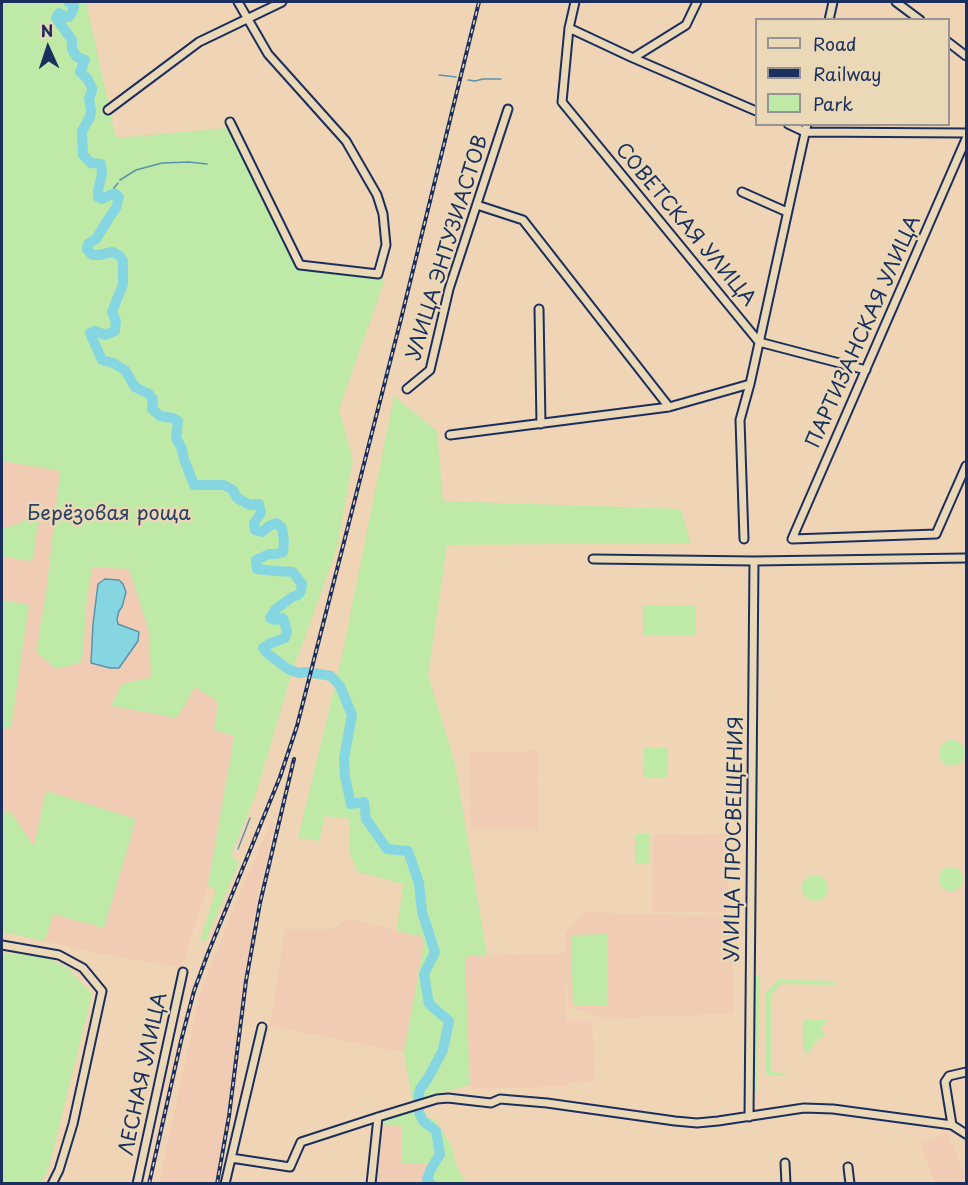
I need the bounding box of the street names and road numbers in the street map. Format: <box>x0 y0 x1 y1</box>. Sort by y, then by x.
street label: УЛИЦА ЭНТУЗИАСТОВ <box>402 133 494 363</box>
street label: СОВЕТСКАЯ УЛИЦА <box>610 138 760 312</box>
street label: ПАРТИЗАНСКАЯ УЛИЦА <box>802 212 926 452</box>
street label: УЛИЦА ПРОСВЕЩЕНИЯ <box>721 716 749 962</box>
street label: ЛЕСНАЯ УЛИЦА <box>115 990 173 1158</box>

